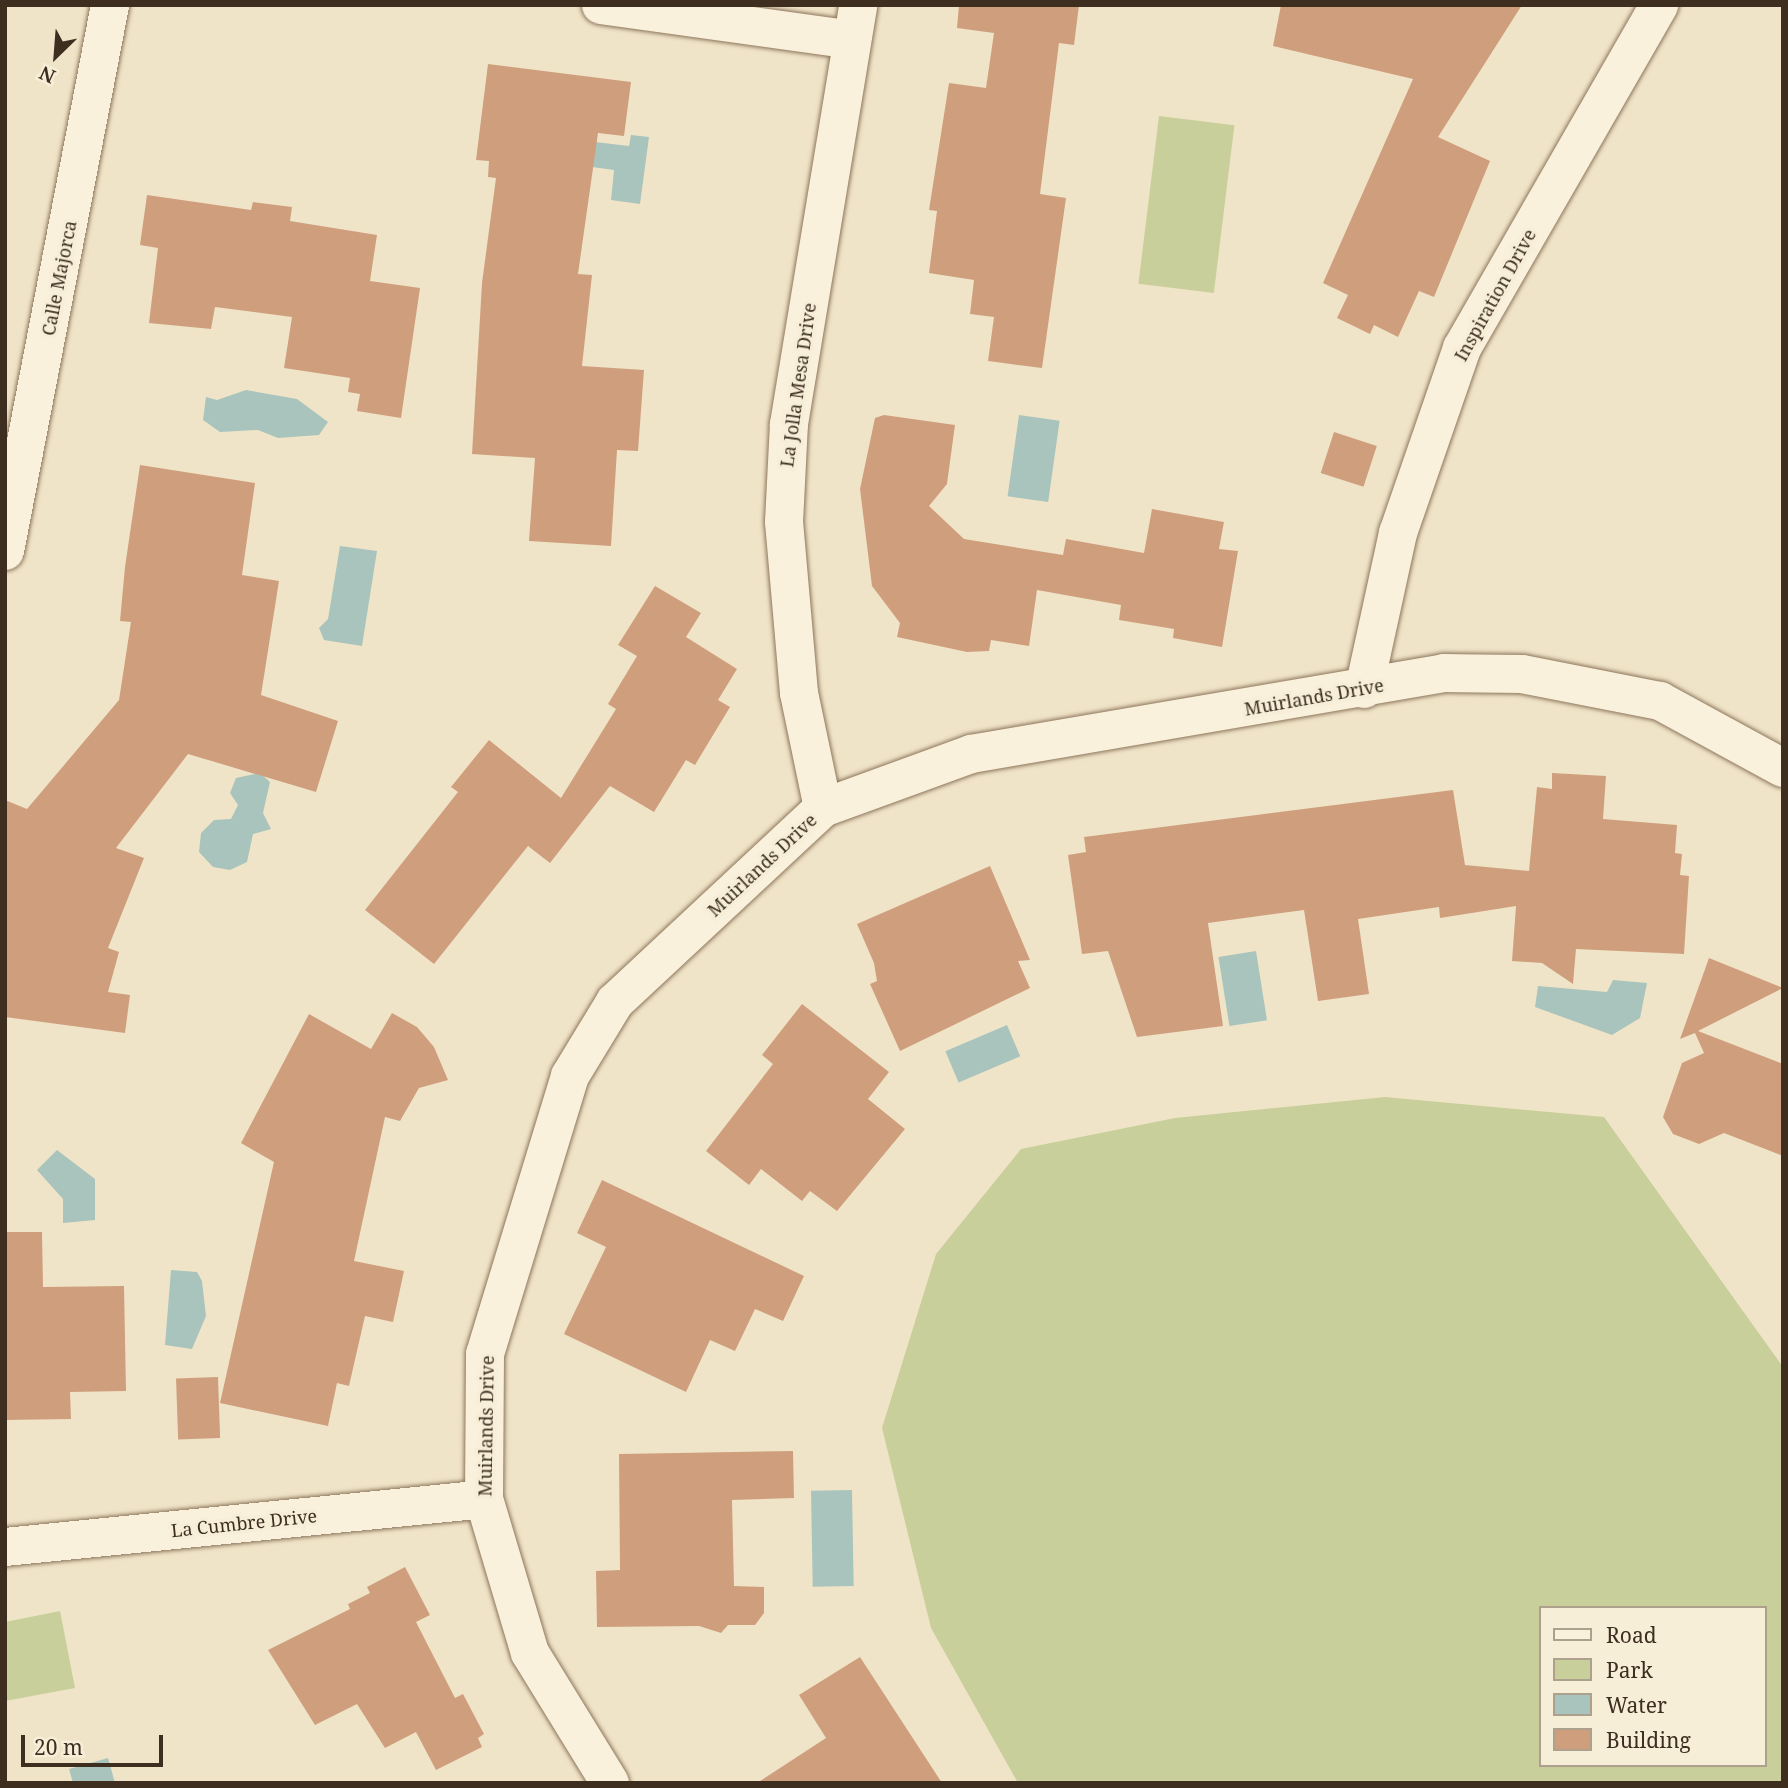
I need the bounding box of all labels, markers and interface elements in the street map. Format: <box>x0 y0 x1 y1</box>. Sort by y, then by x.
north arrow <box>21 21 91 91</box>
text: N <box>35 60 59 90</box>
street label: Calle Majorca <box>37 219 81 337</box>
street label: Inspiration Drive <box>1450 225 1540 365</box>
street label: La Jolla Mesa Drive <box>776 301 820 469</box>
street label: Muirlands Drive <box>1243 674 1385 720</box>
street label: Muirlands Drive <box>703 809 821 921</box>
street label: Muirlands Drive <box>474 1355 498 1497</box>
street label: La Cumbre Drive <box>170 1505 318 1541</box>
legend <box>1540 1606 1767 1767</box>
text: Road <box>1606 1621 1657 1649</box>
text: Park <box>1606 1656 1653 1684</box>
text: Water <box>1606 1691 1667 1719</box>
scale bar <box>24 1722 166 1766</box>
text: Building <box>1606 1726 1691 1754</box>
text: 20 m <box>34 1733 83 1761</box>

